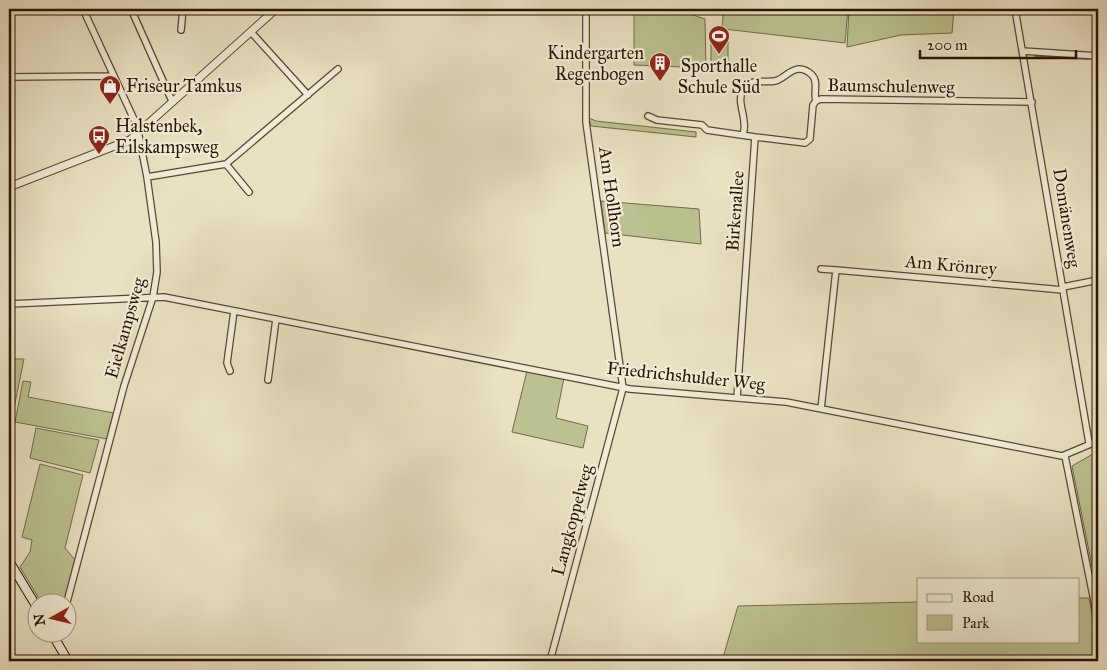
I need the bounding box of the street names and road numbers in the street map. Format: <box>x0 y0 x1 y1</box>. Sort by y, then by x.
street label: Baumschulenweg <box>827 74 955 99</box>
street label: Am Hollhorn <box>594 145 630 249</box>
street label: Domänenweg <box>1047 167 1086 270</box>
street label: Birkenallee <box>721 170 749 252</box>
street label: Am Krönrey <box>903 250 998 280</box>
street label: Eielkampsweg <box>100 274 151 381</box>
street label: Friedrichshulder Weg <box>606 357 767 396</box>
street label: Langkoppelweg <box>547 461 599 578</box>

